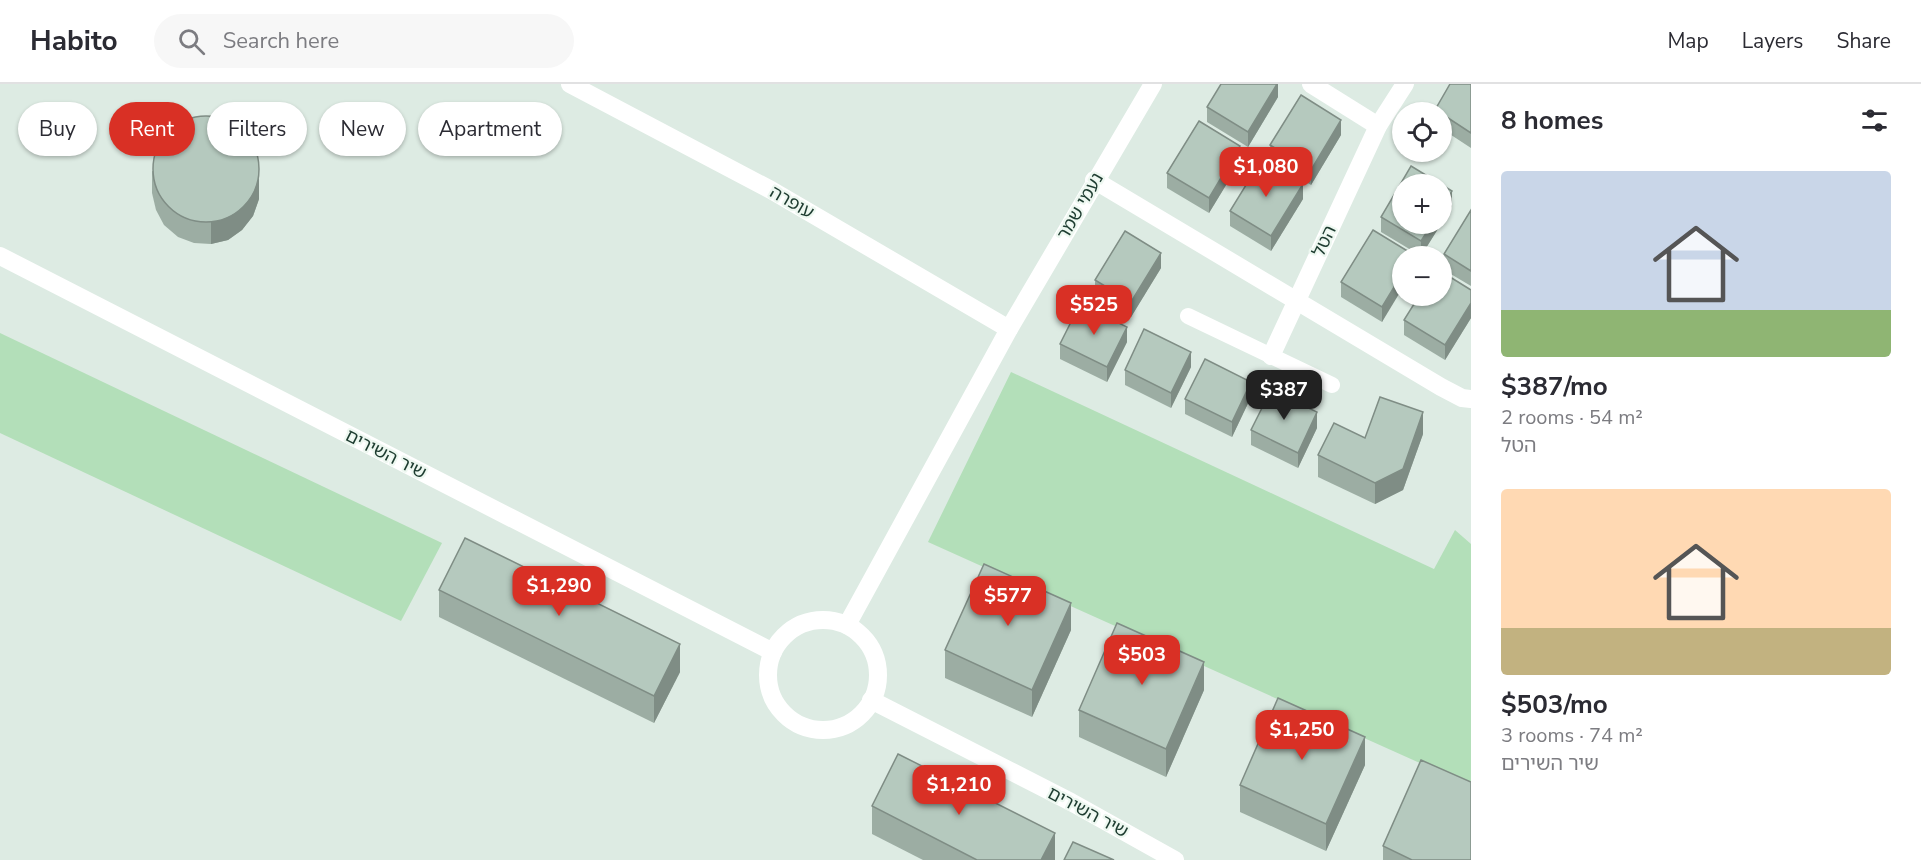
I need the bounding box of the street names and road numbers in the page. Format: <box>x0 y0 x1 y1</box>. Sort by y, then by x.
street label: נעמי שמר <box>1051 168 1109 244</box>
street label: עופרה <box>766 180 818 224</box>
street label: הטל <box>1306 221 1342 261</box>
street label: שיר השירים <box>341 423 431 485</box>
street label: שיר השירים <box>1044 781 1132 843</box>

